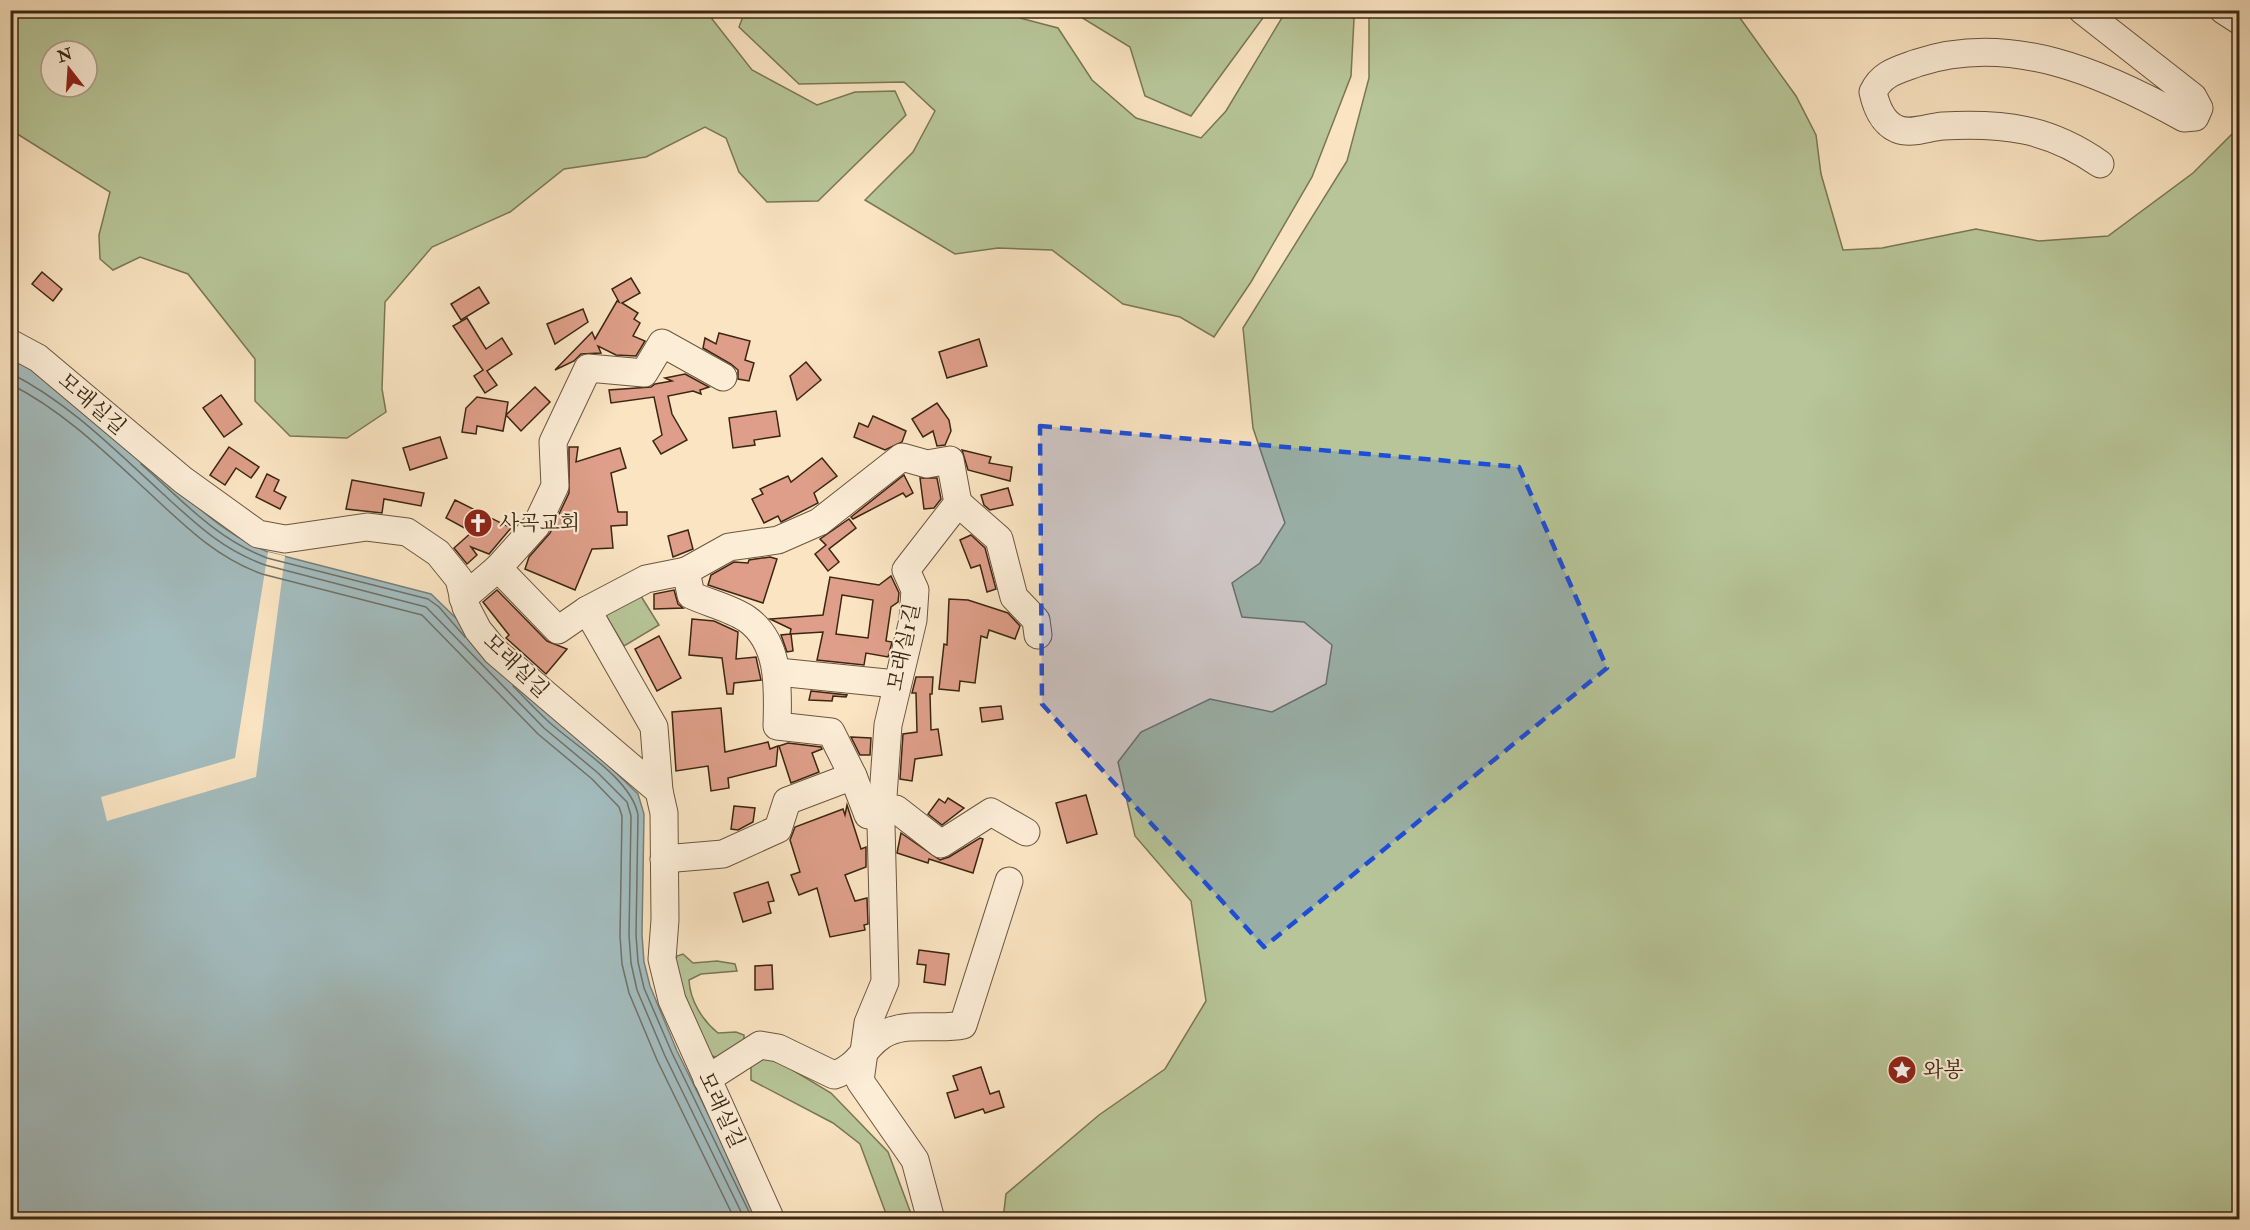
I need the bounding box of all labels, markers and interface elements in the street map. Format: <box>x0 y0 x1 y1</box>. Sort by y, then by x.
north arrow <box>39 39 99 99</box>
text: N <box>54 44 75 68</box>
street label: 모래실길 <box>53 367 131 441</box>
church icon: 사곡교회 <box>462 507 494 539</box>
place label: 사곡교회 <box>499 510 580 537</box>
street label: 모래실1길 <box>882 601 926 693</box>
street label: 모래실길 <box>477 628 555 704</box>
place icon: 와봉 <box>1886 1054 1918 1086</box>
place label: 와봉 <box>1923 1057 1964 1084</box>
street label: 모래실길 <box>692 1068 750 1152</box>

